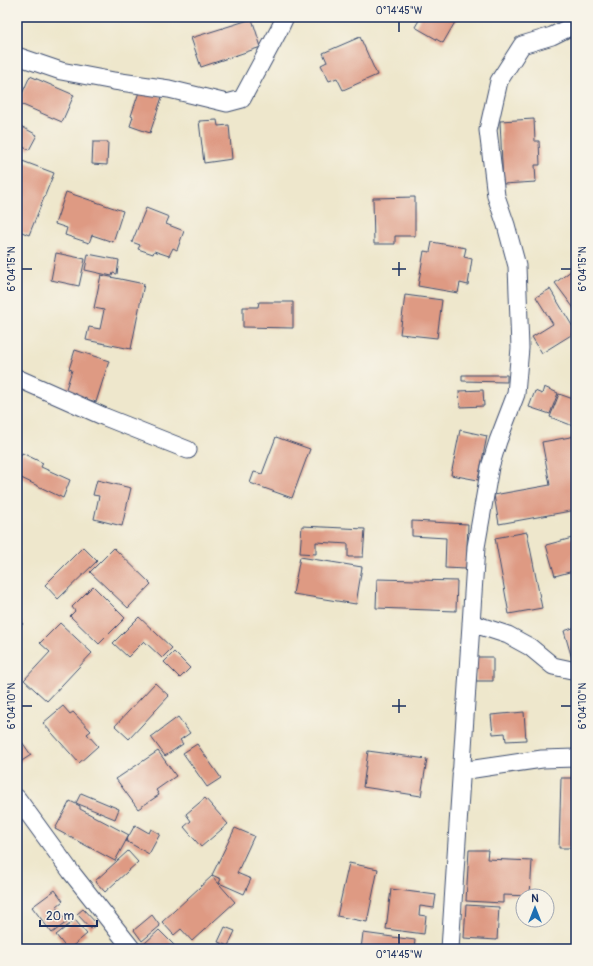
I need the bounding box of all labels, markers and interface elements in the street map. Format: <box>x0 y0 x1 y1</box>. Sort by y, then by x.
text: 0°14'45"W <box>376 5 423 17</box>
text: 6°04'15"N <box>6 246 18 291</box>
text: 6°04'15"N <box>577 246 589 291</box>
text: 6°04'10"N <box>6 683 18 729</box>
text: 6°04'10"N <box>577 683 589 729</box>
north arrow <box>515 888 555 928</box>
text: N <box>531 892 539 905</box>
scale bar <box>40 902 97 928</box>
text: 20 m <box>46 909 75 924</box>
text: 0°14'45"W <box>376 949 423 961</box>

